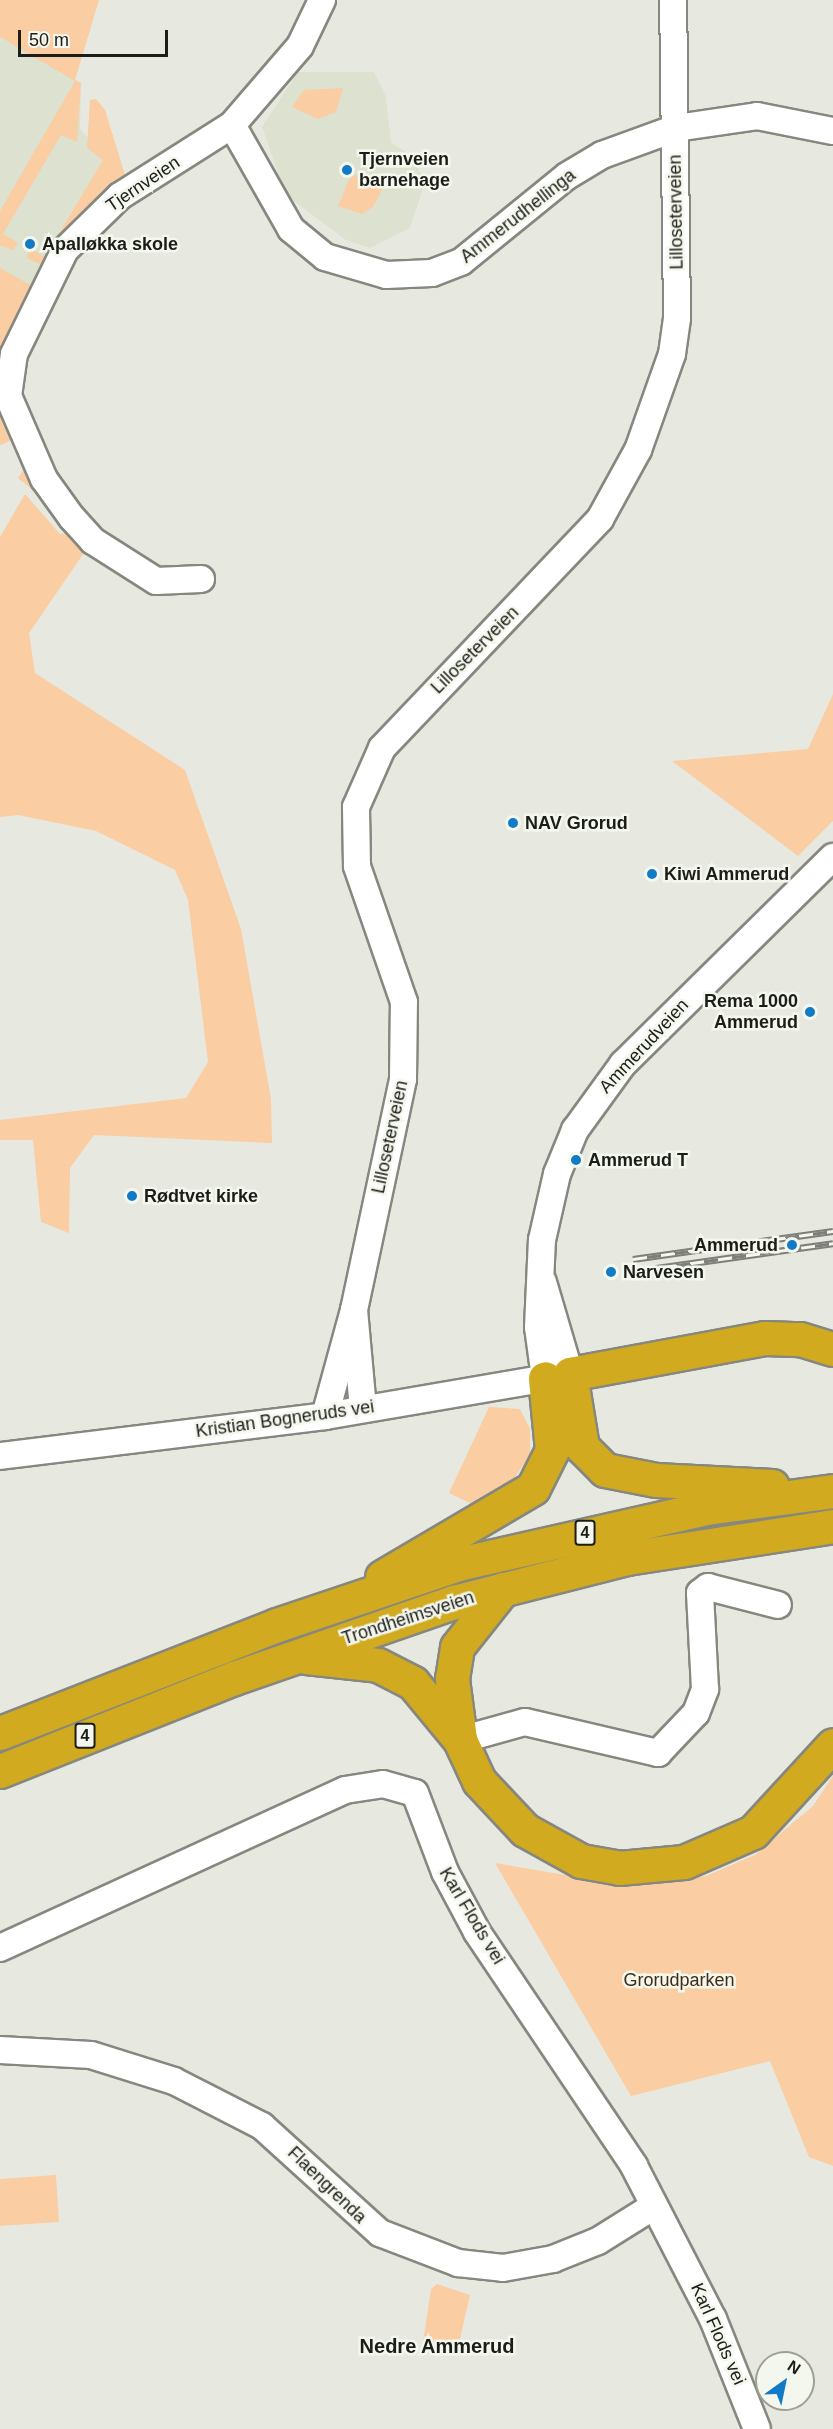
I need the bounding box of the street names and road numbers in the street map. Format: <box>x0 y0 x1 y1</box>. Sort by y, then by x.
street label: Tjernveien <box>102 152 184 216</box>
street label: Lilloseterveien <box>664 154 688 270</box>
street label: Ammerudhellinga <box>456 164 580 268</box>
street label: Lilloseterveien <box>427 602 523 698</box>
street label: Ammerudveien <box>595 994 693 1098</box>
street label: Lilloseterveien <box>367 1078 413 1196</box>
street label: Kristian Bogneruds vei <box>194 1396 376 1442</box>
road number: 4 <box>574 1520 596 1546</box>
street label: Trondheimsveien <box>339 1586 477 1650</box>
road number: 4 <box>74 1723 96 1749</box>
street label: Karl Flods vei <box>435 1864 509 1968</box>
street label: Flaengrenda <box>283 2142 371 2228</box>
street label: Karl Flods vei <box>686 2280 750 2388</box>

